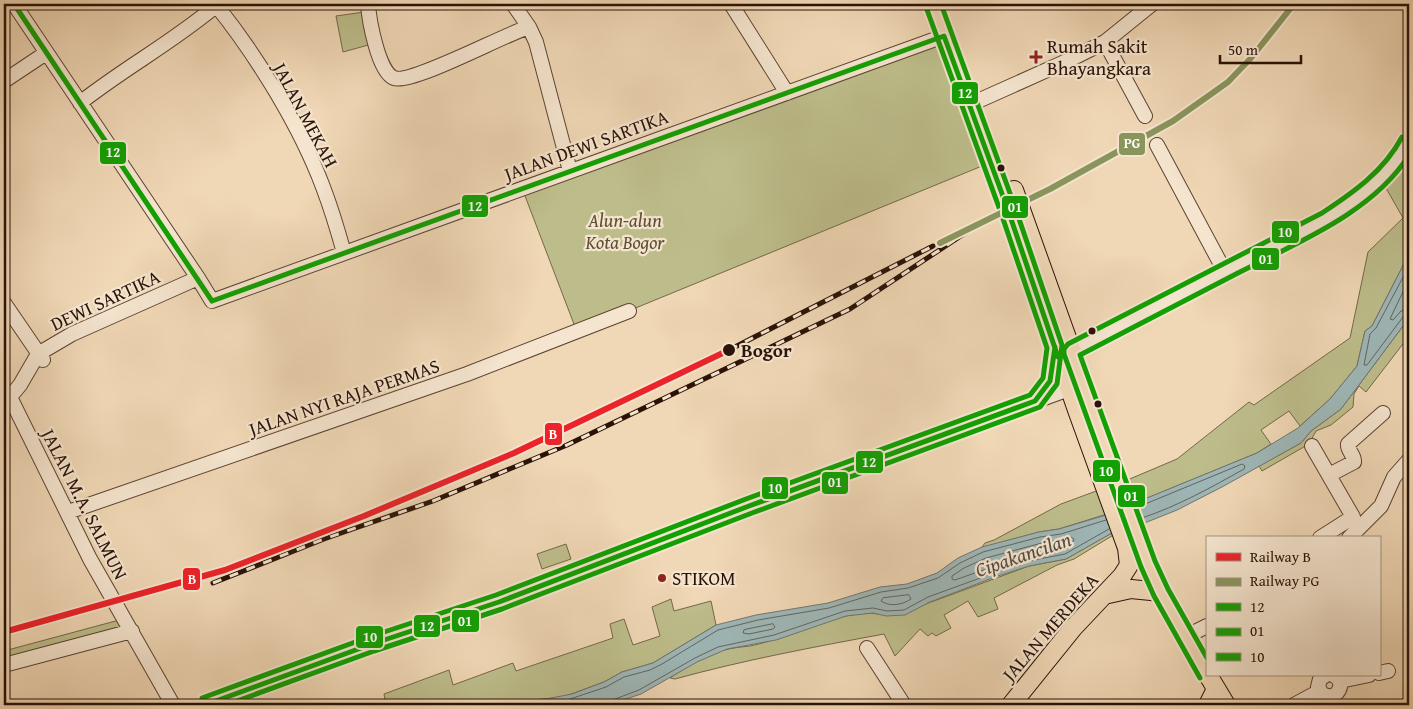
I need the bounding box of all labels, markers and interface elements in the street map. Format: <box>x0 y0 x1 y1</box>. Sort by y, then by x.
place label: Rumah Sakit Bhayangkara <box>1047 32 1151 82</box>
scale bar <box>1220 32 1302 64</box>
text: 50 m <box>1228 39 1259 60</box>
marker: Rumah Sakit Bhayangkara <box>1029 50 1043 64</box>
street label: JALAN MEKAH <box>266 56 345 173</box>
line badge: 12 <box>951 81 979 105</box>
text: 12 <box>958 83 972 103</box>
street label: JALAN DEWI SARTIKA <box>498 102 672 188</box>
line badge: PG <box>1118 132 1146 156</box>
text: PG <box>1124 133 1141 153</box>
line badge: 12 <box>99 141 127 165</box>
text: 12 <box>106 142 120 162</box>
unlabelled marker <box>996 163 1006 173</box>
line badge: 12 <box>461 194 489 218</box>
line badge: 01 <box>1001 195 1029 219</box>
text: 12 <box>468 196 482 216</box>
text: 01 <box>1008 197 1022 217</box>
park label: Alun-alun Kota Bogor <box>585 206 665 256</box>
line badge: 10 <box>1271 220 1300 244</box>
text: 10 <box>1278 222 1292 242</box>
line badge: 01 <box>1251 247 1280 271</box>
text: 01 <box>1259 249 1273 269</box>
street label: DEWI SARTIKA <box>46 262 165 338</box>
unlabelled marker <box>1087 326 1097 336</box>
place label: Bogor <box>741 336 792 364</box>
marker: Bogor <box>721 342 737 358</box>
street label: JALAN NYI RAJA PERMAS <box>243 351 443 443</box>
unlabelled marker <box>1093 399 1103 409</box>
street label: JALAN M.A. SALMUN <box>34 422 135 584</box>
line badge: B <box>544 422 563 446</box>
text: B <box>549 424 557 444</box>
line badge: 12 <box>855 450 884 474</box>
text: 12 <box>862 452 876 472</box>
line badge: 10 <box>1092 459 1121 483</box>
text: 10 <box>1099 461 1113 481</box>
line badge: 01 <box>821 471 849 495</box>
text: 01 <box>828 472 842 492</box>
line badge: 10 <box>761 476 789 500</box>
text: 10 <box>768 478 782 498</box>
line badge: 01 <box>1117 484 1146 508</box>
text: 01 <box>1124 486 1138 506</box>
water label: Cipakancilan <box>971 524 1075 584</box>
legend <box>1206 536 1380 676</box>
text: Railway B <box>1250 546 1311 567</box>
place label: STIKOM <box>672 564 736 592</box>
line badge: B <box>182 567 201 591</box>
street label: JALAN MERDEKA <box>994 567 1105 689</box>
text: B <box>188 569 196 589</box>
text: Railway PG <box>1250 570 1319 591</box>
marker: STIKOM <box>656 572 668 584</box>
text: 12 <box>1250 596 1264 617</box>
line badge: 01 <box>451 609 480 633</box>
text: 01 <box>458 611 472 631</box>
line badge: 12 <box>413 614 441 638</box>
text: 12 <box>420 616 434 636</box>
text: 01 <box>1250 620 1264 641</box>
line badge: 10 <box>355 625 384 649</box>
text: 10 <box>363 627 377 647</box>
text: 10 <box>1250 646 1264 667</box>

